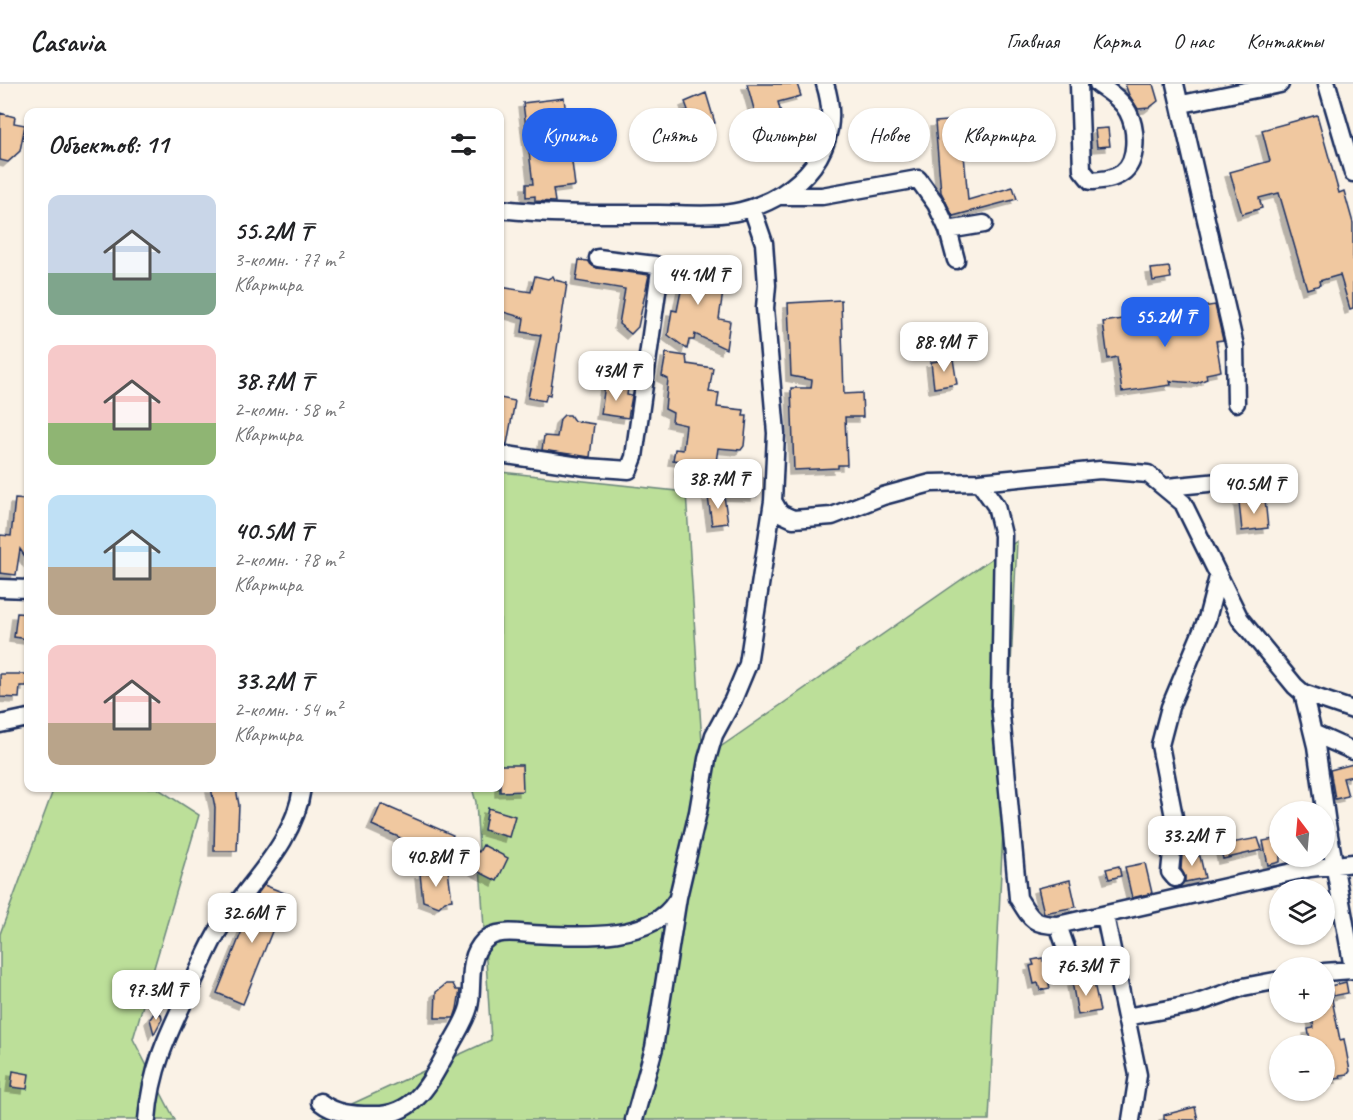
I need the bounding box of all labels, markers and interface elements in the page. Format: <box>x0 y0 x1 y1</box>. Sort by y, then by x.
text: Casavia <box>30 24 104 59</box>
text: Главная <box>1006 28 1059 54</box>
text: Карта <box>1092 28 1140 54</box>
text: О нас <box>1173 28 1214 54</box>
text: Контакты <box>1247 28 1323 54</box>
chip: Купить <box>522 108 617 162</box>
chip: Снять <box>629 108 717 162</box>
chip: Фильтры <box>729 108 836 162</box>
chip: Новое <box>848 108 930 162</box>
chip: Квартира <box>942 108 1056 162</box>
text: Объектов: 11 <box>48 128 168 161</box>
icon: filters <box>447 128 480 161</box>
text: 55.2M ₸ <box>234 214 311 247</box>
icon: home <box>96 219 168 291</box>
text: 3-комн. · 77 m² <box>234 247 342 272</box>
pin: 44.1M ₸ <box>643 255 753 306</box>
text: 44.1M ₸ <box>668 262 728 287</box>
text: Квартира <box>234 272 302 297</box>
pin: 55.2M ₸ <box>1110 297 1220 348</box>
text: 55.2M ₸ <box>1135 304 1195 329</box>
pin: 88.9M ₸ <box>889 322 999 373</box>
text: 88.9M ₸ <box>914 329 974 354</box>
pin: 43M ₸ <box>574 351 658 402</box>
text: 43M ₸ <box>592 358 640 383</box>
text: 38.7M ₸ <box>234 364 312 397</box>
icon: home <box>96 369 168 441</box>
text: 2-комн. · 58 m² <box>234 397 342 422</box>
text: Квартира <box>234 422 302 447</box>
pin: 38.7M ₸ <box>663 459 773 510</box>
pin: 40.5M ₸ <box>1199 464 1309 515</box>
text: 38.7M ₸ <box>688 466 748 491</box>
text: 40.5M ₸ <box>1224 471 1284 496</box>
text: 40.5M ₸ <box>234 514 312 547</box>
icon: home <box>96 519 168 591</box>
text: 2-комн. · 78 m² <box>234 547 342 572</box>
text: Квартира <box>234 572 302 597</box>
text: 33.2M ₸ <box>234 664 312 697</box>
icon: home <box>96 669 168 741</box>
text: 2-комн. · 54 m² <box>234 697 342 722</box>
text: Квартира <box>234 722 302 747</box>
north arrow <box>1269 801 1335 867</box>
map controls <box>1269 801 1335 1101</box>
pin: 33.2M ₸ <box>1137 816 1247 867</box>
text: 33.2M ₸ <box>1162 823 1222 848</box>
pin: 40.8M ₸ <box>381 837 491 888</box>
text: 40.8M ₸ <box>406 844 466 869</box>
button: layers <box>1269 879 1335 945</box>
pin: 32.6M ₸ <box>197 893 307 944</box>
text: 32.6M ₸ <box>222 900 282 925</box>
pin: 76.3M ₸ <box>1031 946 1141 997</box>
text: 76.3M ₸ <box>1056 953 1116 978</box>
button: + <box>1269 957 1335 1023</box>
pin: 97.3M ₸ <box>101 970 211 1021</box>
text: 97.3M ₸ <box>126 977 186 1002</box>
button: − <box>1269 1035 1335 1101</box>

